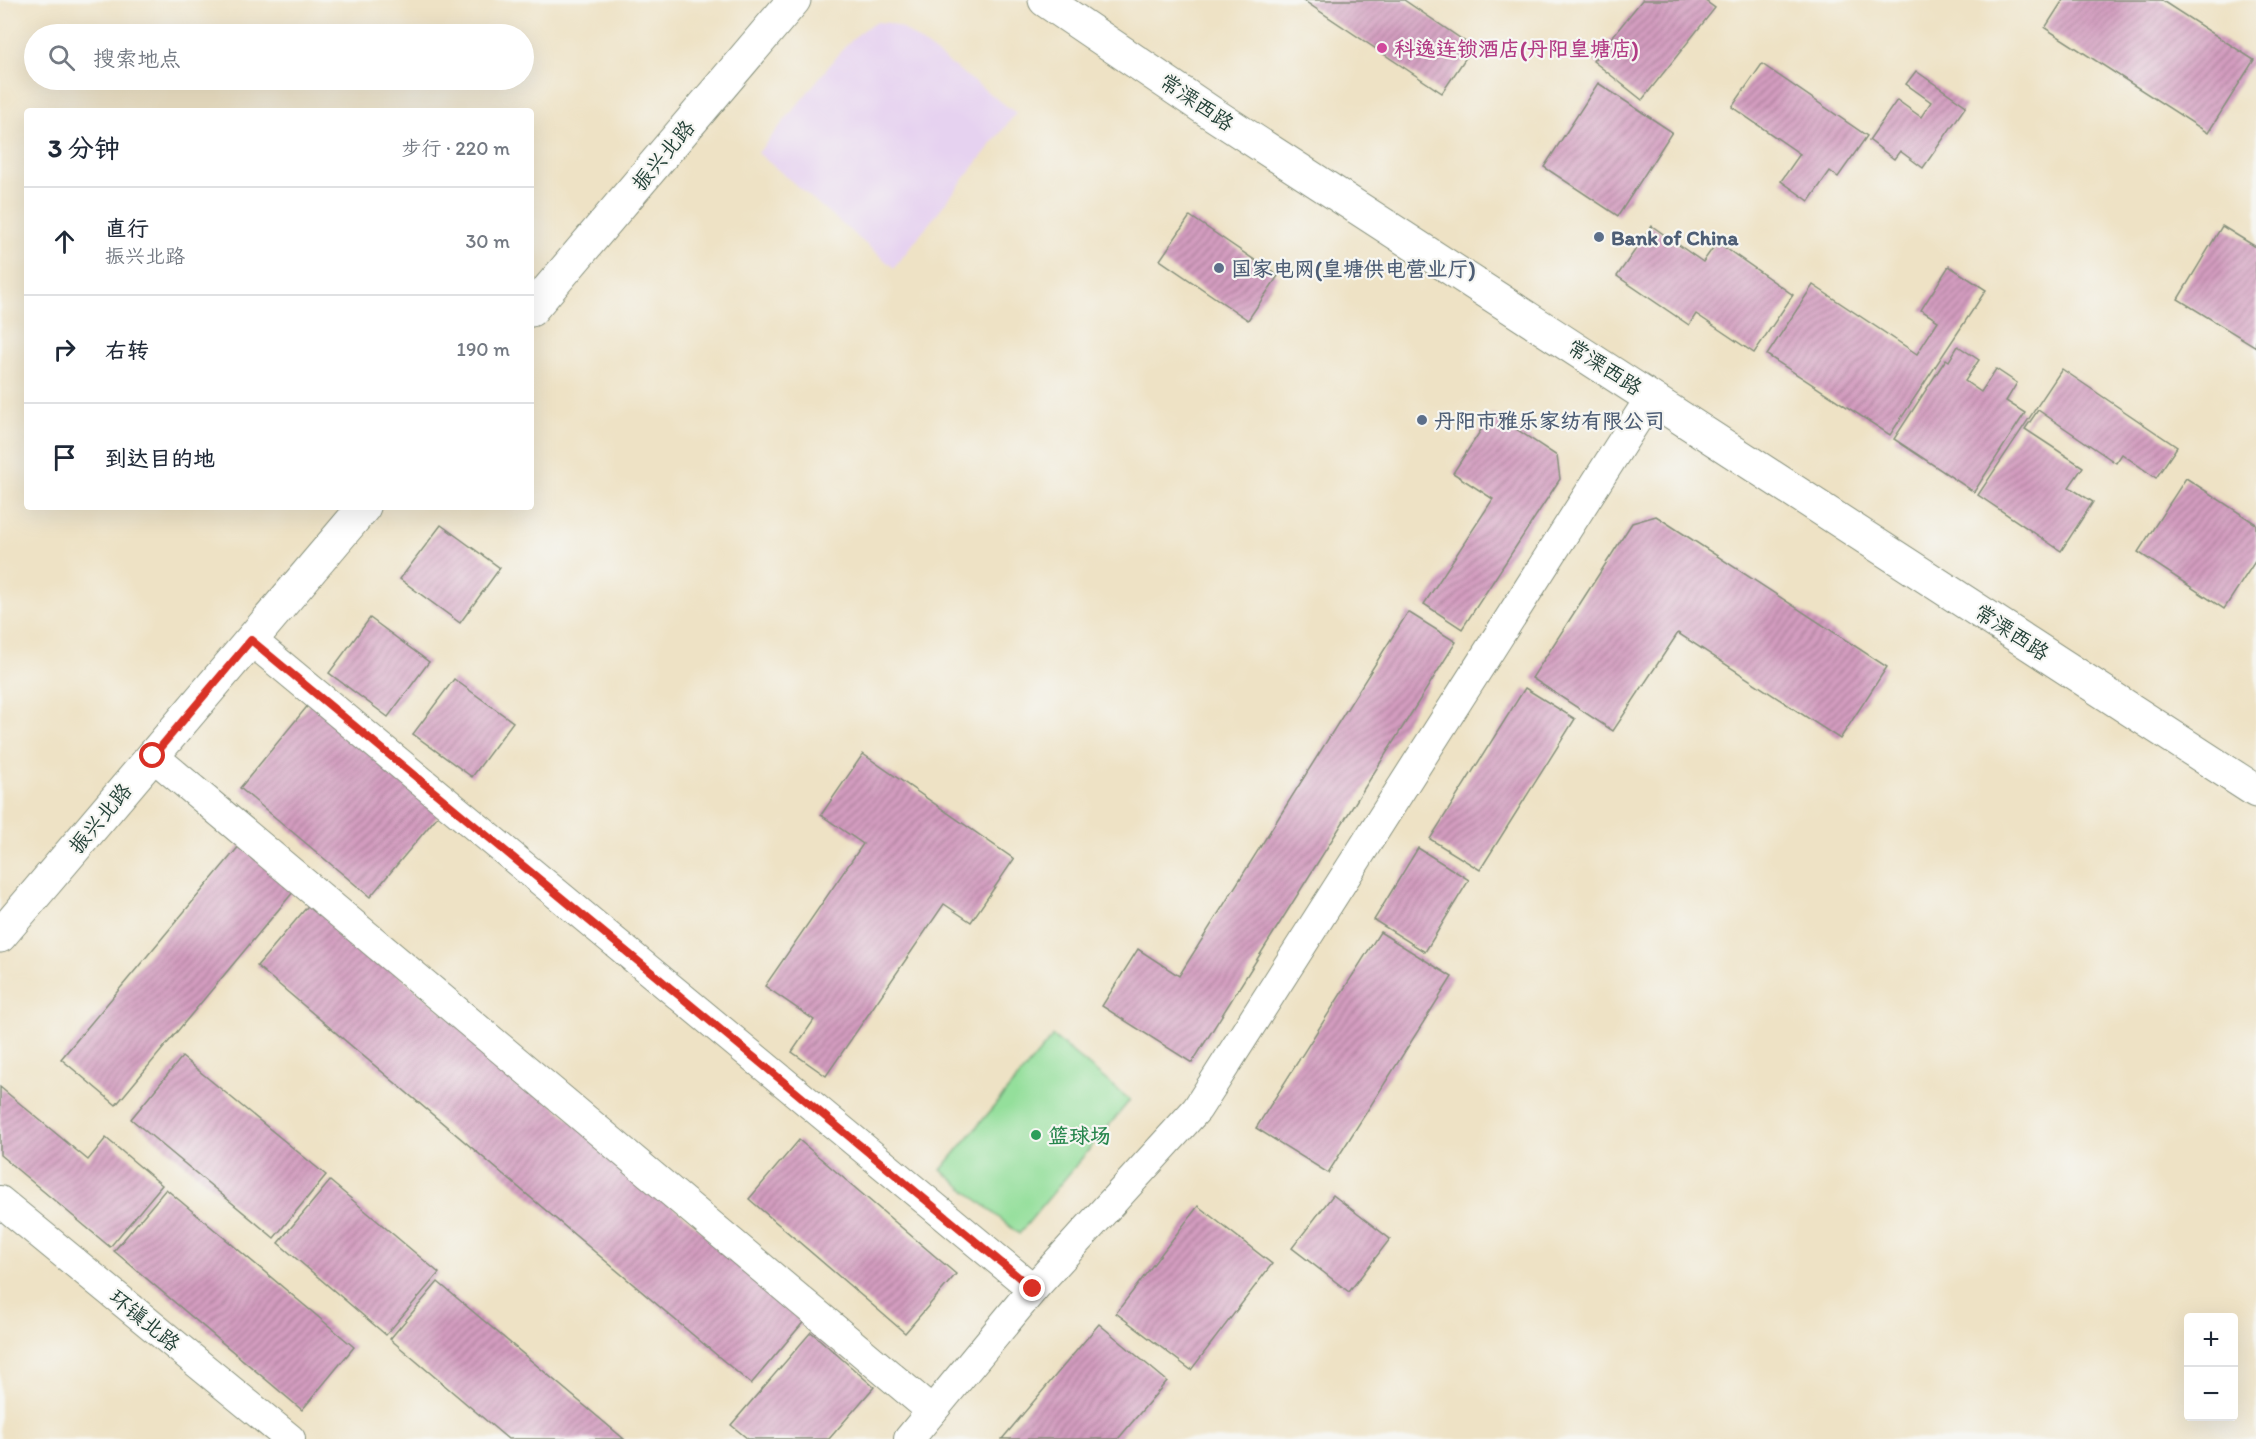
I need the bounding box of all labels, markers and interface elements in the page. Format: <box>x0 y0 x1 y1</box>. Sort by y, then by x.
search box <box>24 24 534 90</box>
place label: 科逸连锁酒店(丹阳皇塘店) <box>1394 36 1639 62</box>
icon: search <box>45 41 78 74</box>
marker: 科逸连锁酒店(丹阳皇塘店) <box>1375 41 1389 55</box>
text: 搜索地点 <box>93 45 181 72</box>
street label: 常溧西路 <box>1155 68 1239 136</box>
street label: 振兴北路 <box>626 115 700 195</box>
text: 3 分钟 <box>48 132 120 164</box>
text: 步行 · 220 m <box>402 136 510 160</box>
text: 直行 <box>105 215 149 242</box>
icon: ahead <box>48 225 81 258</box>
place label: Bank of China <box>1611 225 1739 250</box>
text: 30 m <box>465 229 510 253</box>
marker: Bank of China <box>1592 230 1606 244</box>
text: 振兴北路 <box>105 244 185 268</box>
place label: 国家电网(皇塘供电营业厅) <box>1231 256 1476 282</box>
marker: 国家电网(皇塘供电营业厅) <box>1212 261 1226 275</box>
icon: right <box>48 333 81 366</box>
street label: 常溧西路 <box>1563 334 1647 400</box>
text: 右转 <box>105 337 149 364</box>
text: 190 m <box>457 337 510 361</box>
place label: 丹阳市雅乐家纺有限公司 <box>1434 408 1665 433</box>
marker: 丹阳市雅乐家纺有限公司 <box>1415 413 1429 427</box>
icon: arrive <box>48 441 81 474</box>
text: 到达目的地 <box>105 445 215 472</box>
street label: 常溧西路 <box>1970 599 2054 665</box>
route start <box>139 742 165 768</box>
street label: 振兴北路 <box>63 778 137 858</box>
place label: 篮球场 <box>1048 1123 1111 1148</box>
marker: 篮球场 <box>1029 1128 1043 1142</box>
route end <box>1019 1275 1045 1301</box>
street label: 环镇北路 <box>104 1284 186 1356</box>
map controls <box>2184 1313 2238 1421</box>
button: + <box>2184 1313 2238 1367</box>
button: − <box>2184 1367 2238 1421</box>

